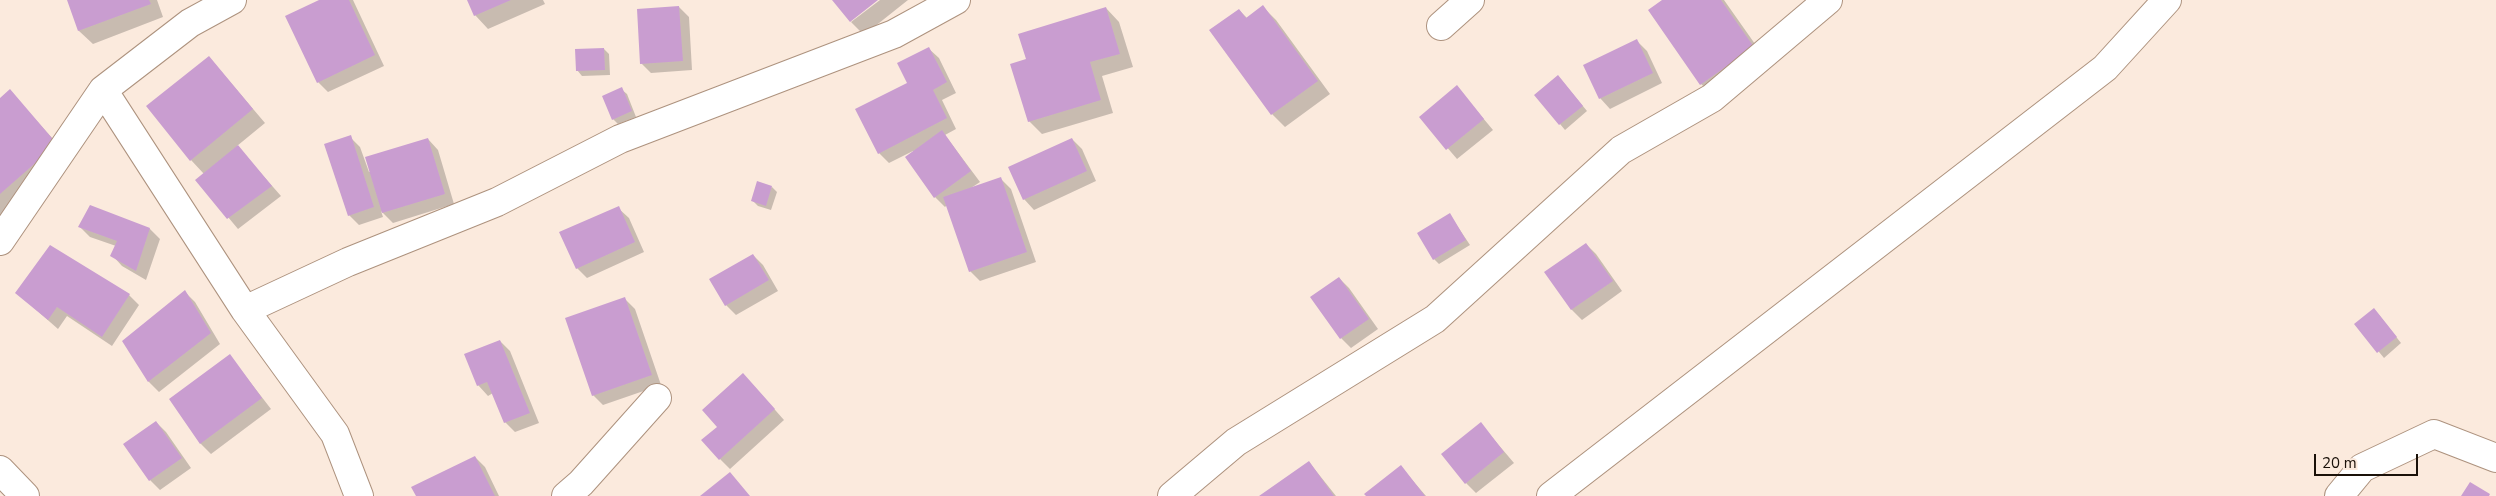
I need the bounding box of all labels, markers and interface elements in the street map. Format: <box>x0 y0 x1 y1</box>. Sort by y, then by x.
scale bar <box>2316 444 2420 476</box>
text: 20 m <box>2322 453 2357 473</box>

